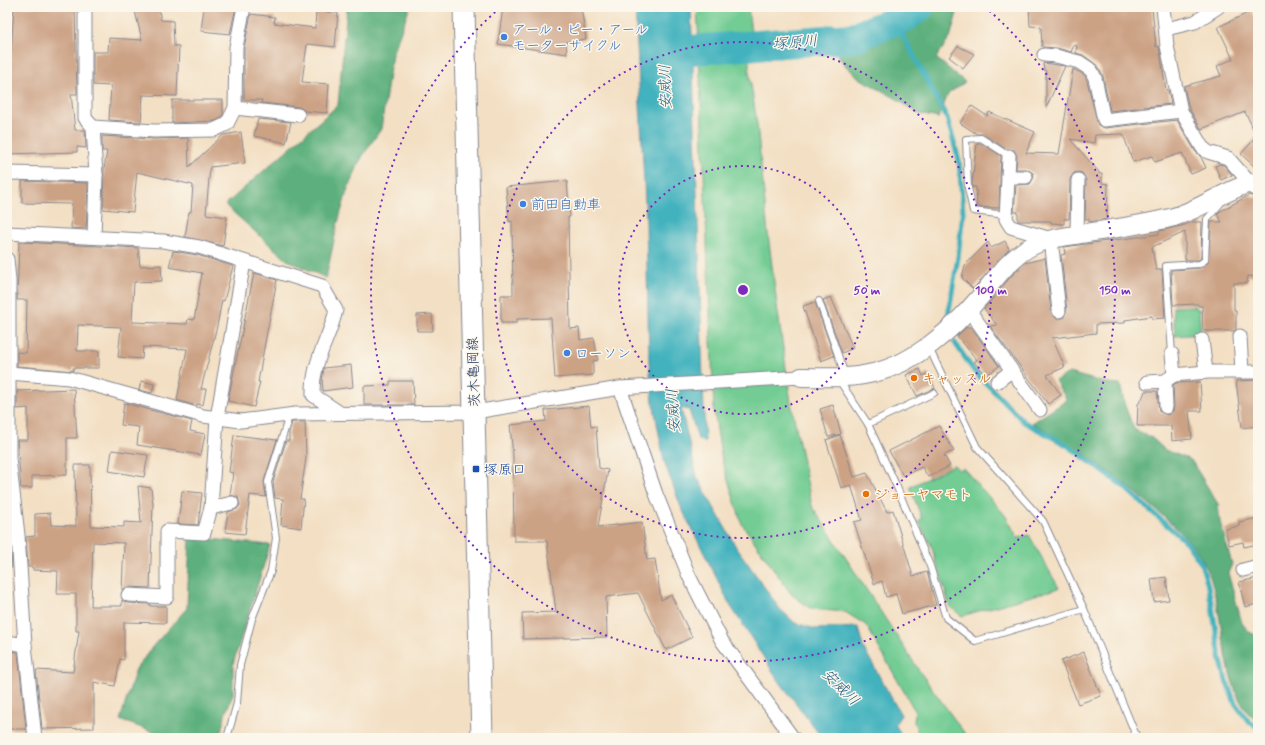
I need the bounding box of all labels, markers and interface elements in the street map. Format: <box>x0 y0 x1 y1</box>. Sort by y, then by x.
place label: アール・ピー・アール モーターサイクル <box>512 21 649 55</box>
water label: 塚原川 <box>772 31 818 55</box>
marker: アール・ピー・アール モーターサイクル <box>499 32 509 42</box>
water label: 安威川 <box>655 64 677 110</box>
place label: 前田自動車 <box>531 196 601 214</box>
marker: 前田自動車 <box>518 199 528 209</box>
centre of rings <box>736 283 750 297</box>
text: 50 m <box>854 283 881 299</box>
text: 100 m <box>975 283 1008 299</box>
text: 150 m <box>1099 283 1131 299</box>
street label: 茨木亀岡線 <box>464 337 484 407</box>
place label: ローソン <box>575 345 631 363</box>
marker: ローソン <box>562 348 572 358</box>
place label: キャッスル <box>922 370 992 388</box>
marker: キャッスル <box>909 373 919 383</box>
water label: 安威川 <box>662 388 686 434</box>
place label: 塚原口 <box>484 461 526 479</box>
marker: 塚原口 <box>471 464 481 474</box>
place label: ジョーヤマモト <box>874 486 972 504</box>
marker: ジョーヤマモト <box>861 489 871 499</box>
water label: 安威川 <box>817 665 863 711</box>

